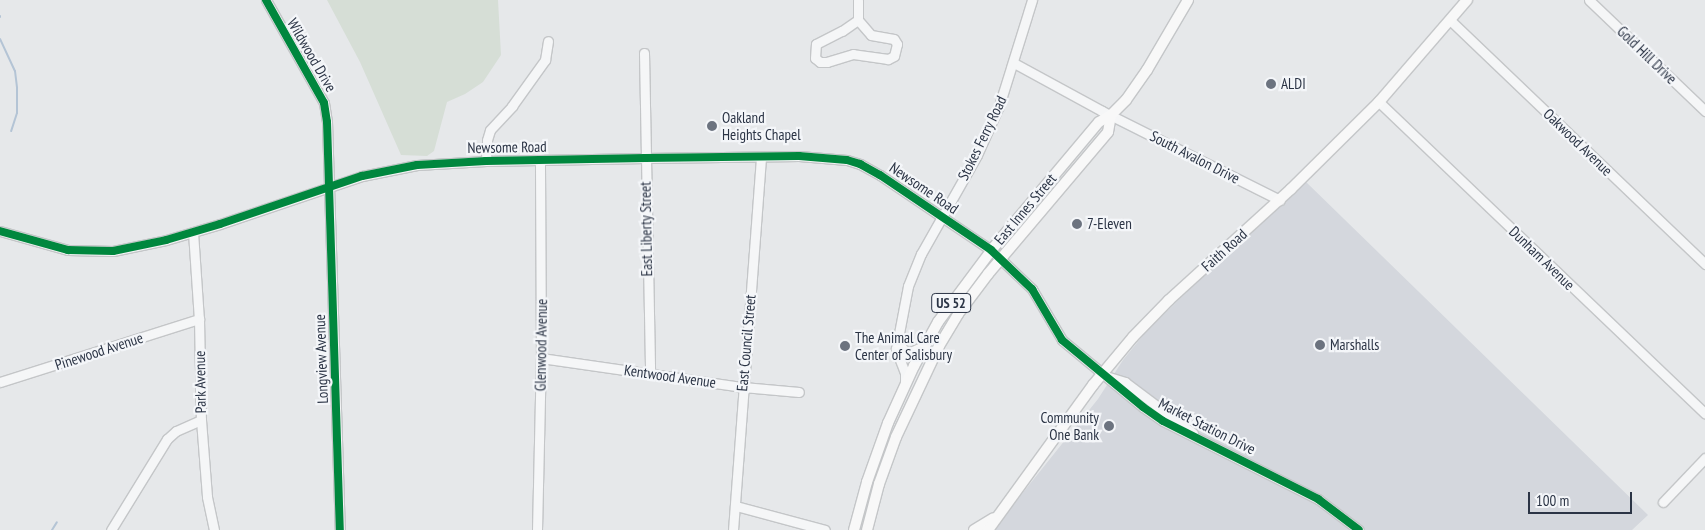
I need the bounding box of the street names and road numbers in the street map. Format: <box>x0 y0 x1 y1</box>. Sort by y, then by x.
street label: Wildwood Drive <box>284 15 340 95</box>
street label: Gold Hill Drive <box>1614 22 1680 88</box>
street label: Stokes Ferry Road <box>954 93 1010 183</box>
street label: Oakwood Avenue <box>1540 104 1616 180</box>
street label: South Avalon Drive <box>1147 127 1243 187</box>
street label: Newsome Road <box>467 137 547 157</box>
street label: Newsome Road <box>886 158 962 218</box>
street label: East Innes Street <box>990 170 1060 248</box>
street label: East Liberty Street <box>636 181 656 277</box>
street label: Dunham Avenue <box>1505 222 1579 294</box>
street label: Faith Road <box>1198 225 1250 275</box>
road number: US 52 <box>931 292 971 314</box>
street label: East Council Street <box>733 294 759 392</box>
street label: Glenwood Avenue <box>531 298 551 392</box>
street label: Longview Avenue <box>310 314 332 404</box>
street label: Pinewood Avenue <box>52 328 146 374</box>
street label: Park Avenue <box>190 350 210 414</box>
street label: Kentwood Avenue <box>623 361 717 391</box>
street label: Market Station Drive <box>1156 394 1258 458</box>

